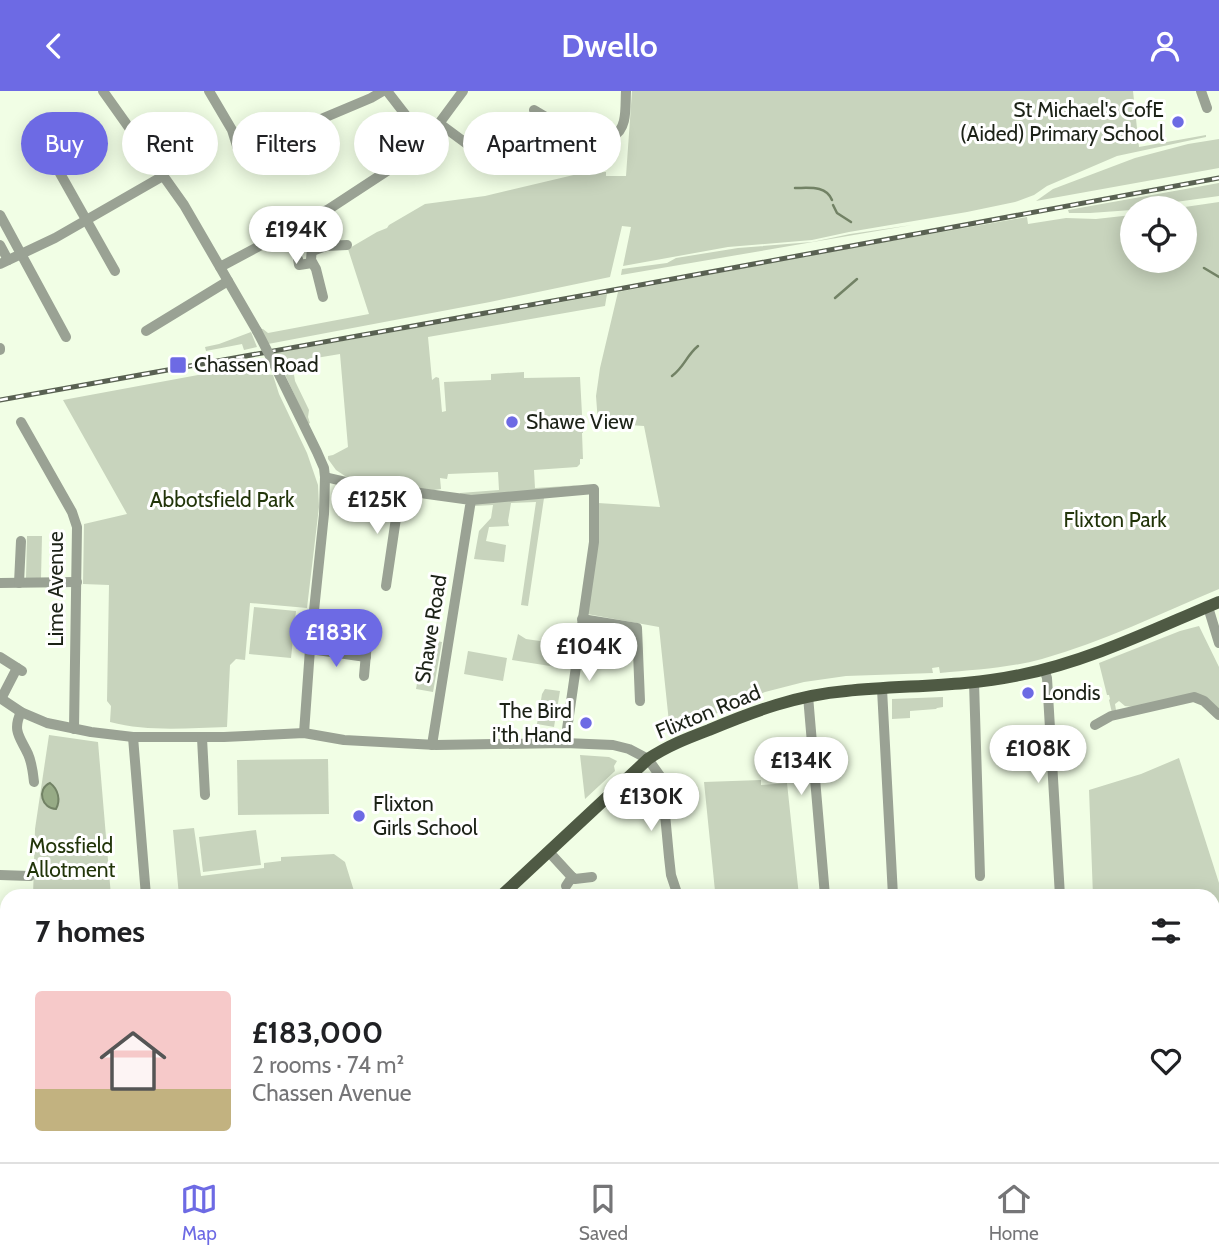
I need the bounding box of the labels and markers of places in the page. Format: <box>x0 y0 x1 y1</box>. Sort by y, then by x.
place label: St Michael's CofE (Aided) Primary School <box>960 97 1164 146</box>
marker: St Michael's CofE (Aided) Primary School <box>1170 114 1186 130</box>
pin: £194K <box>247 207 345 266</box>
place label: Chassen Road <box>194 352 319 377</box>
marker: Chassen Road <box>168 355 188 375</box>
place label: Shawe View <box>526 409 634 434</box>
marker: Shawe View <box>504 414 520 430</box>
pin: £125K <box>328 477 426 536</box>
pin: £183K <box>287 609 385 669</box>
pin: £104K <box>540 623 638 683</box>
place label: Londis <box>1042 680 1101 705</box>
marker: Londis <box>1020 685 1036 701</box>
place label: The Bird i'th Hand <box>492 698 572 747</box>
marker: The Bird i'th Hand <box>578 715 594 731</box>
pin: £108K <box>989 725 1087 785</box>
pin: £134K <box>752 737 850 797</box>
pin: £130K <box>602 773 700 833</box>
place label: Flixton Girls School <box>373 791 478 840</box>
marker: Flixton Girls School <box>351 808 367 824</box>

